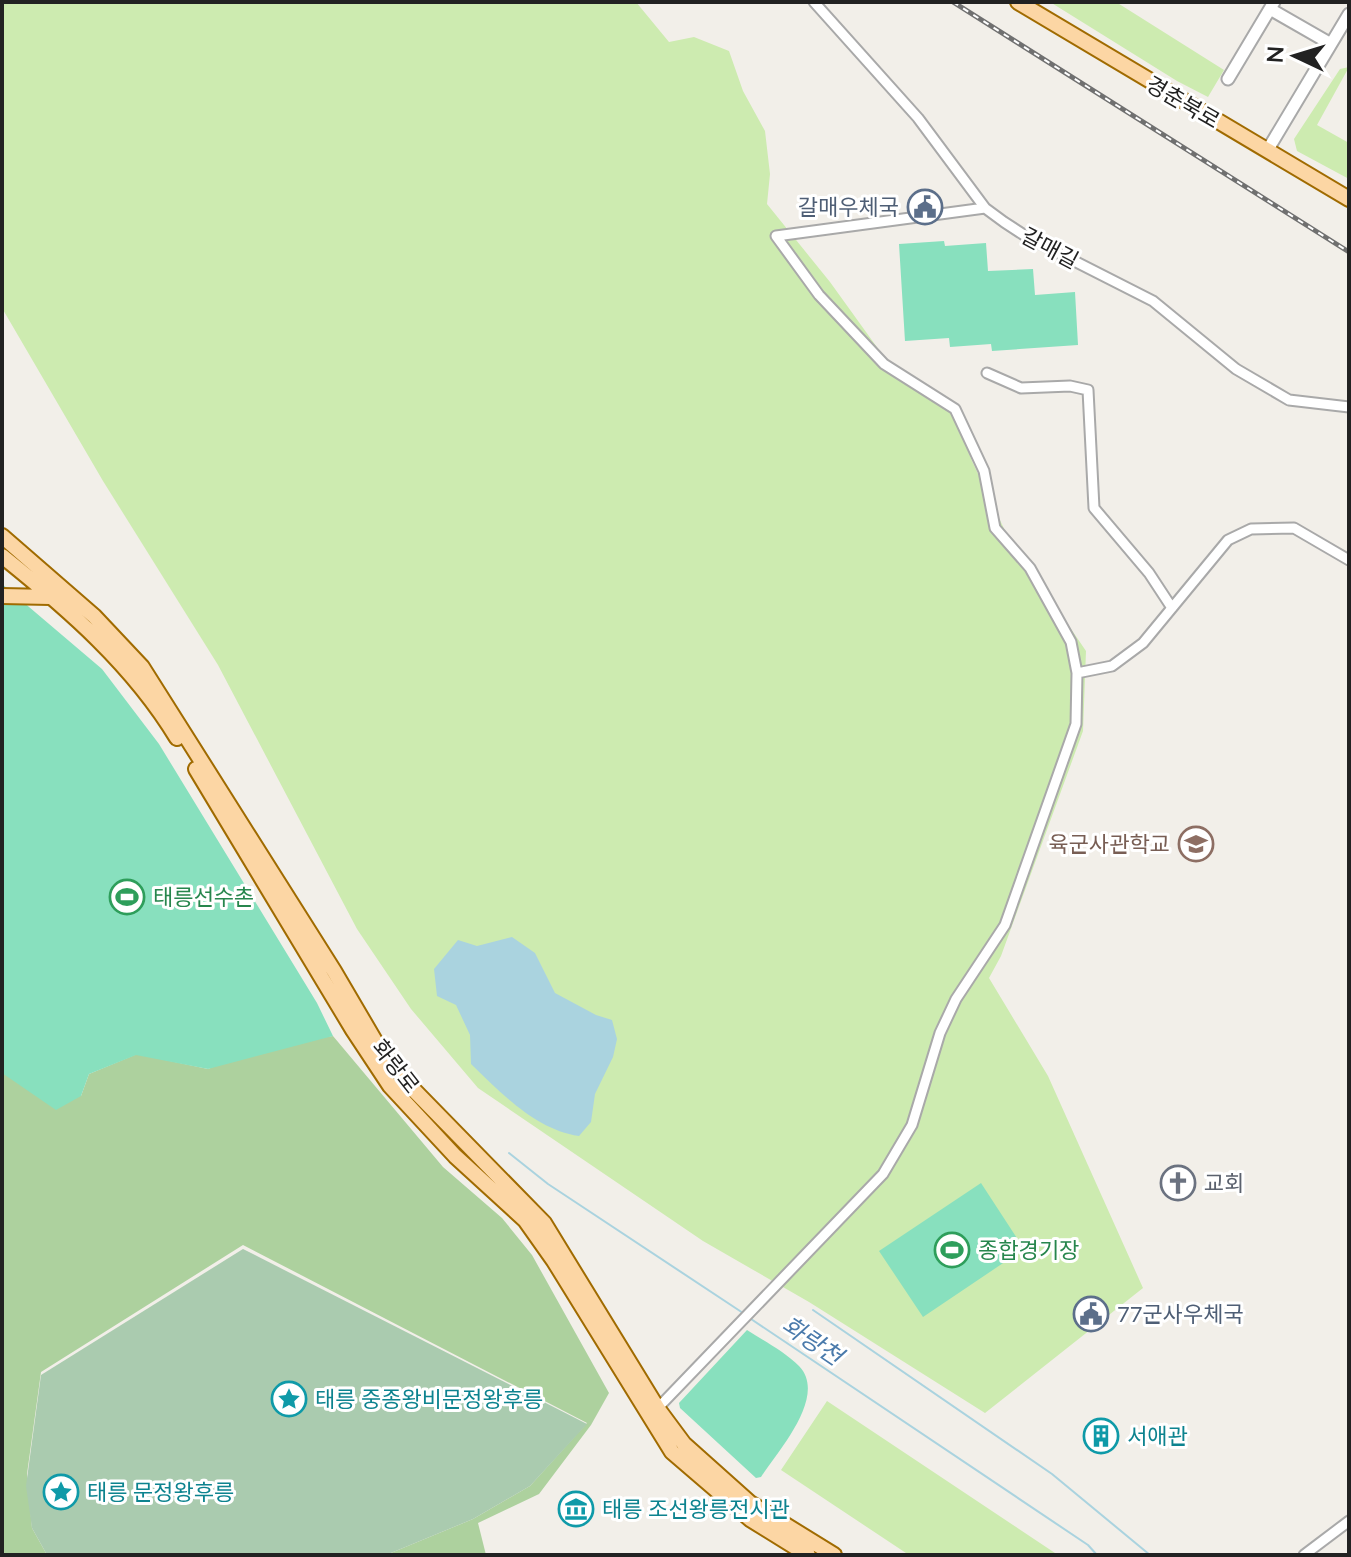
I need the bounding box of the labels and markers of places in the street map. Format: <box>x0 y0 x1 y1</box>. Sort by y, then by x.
public building icon: 갈매우체국 <box>906 188 944 226</box>
place label: 갈매우체국 <box>798 193 899 220</box>
school or university icon: 육군사관학교 <box>1177 825 1215 863</box>
place label: 육군사관학교 <box>1049 830 1170 857</box>
sports icon: 태릉선수촌 <box>108 878 146 916</box>
place label: 태릉선수촌 <box>153 883 254 910</box>
church icon: 교회 <box>1159 1164 1197 1202</box>
place label: 교회 <box>1204 1169 1244 1196</box>
sports icon: 종합경기장 <box>933 1231 971 1269</box>
place label: 종합경기장 <box>978 1236 1079 1263</box>
public building icon: 77군사우체국 <box>1072 1295 1110 1333</box>
place label: 77군사우체국 <box>1117 1300 1244 1327</box>
place icon: 태릉 중종왕비문정왕후릉 <box>270 1380 308 1418</box>
place label: 태릉 중종왕비문정왕후릉 <box>315 1385 543 1412</box>
building icon: 서애관 <box>1082 1417 1120 1455</box>
place label: 서애관 <box>1127 1422 1188 1449</box>
place icon: 태릉 문정왕후릉 <box>42 1473 80 1511</box>
place label: 태릉 문정왕후릉 <box>87 1478 234 1505</box>
museum icon: 태릉 조선왕릉전시관 <box>557 1490 595 1528</box>
place label: 태릉 조선왕릉전시관 <box>602 1495 790 1522</box>

